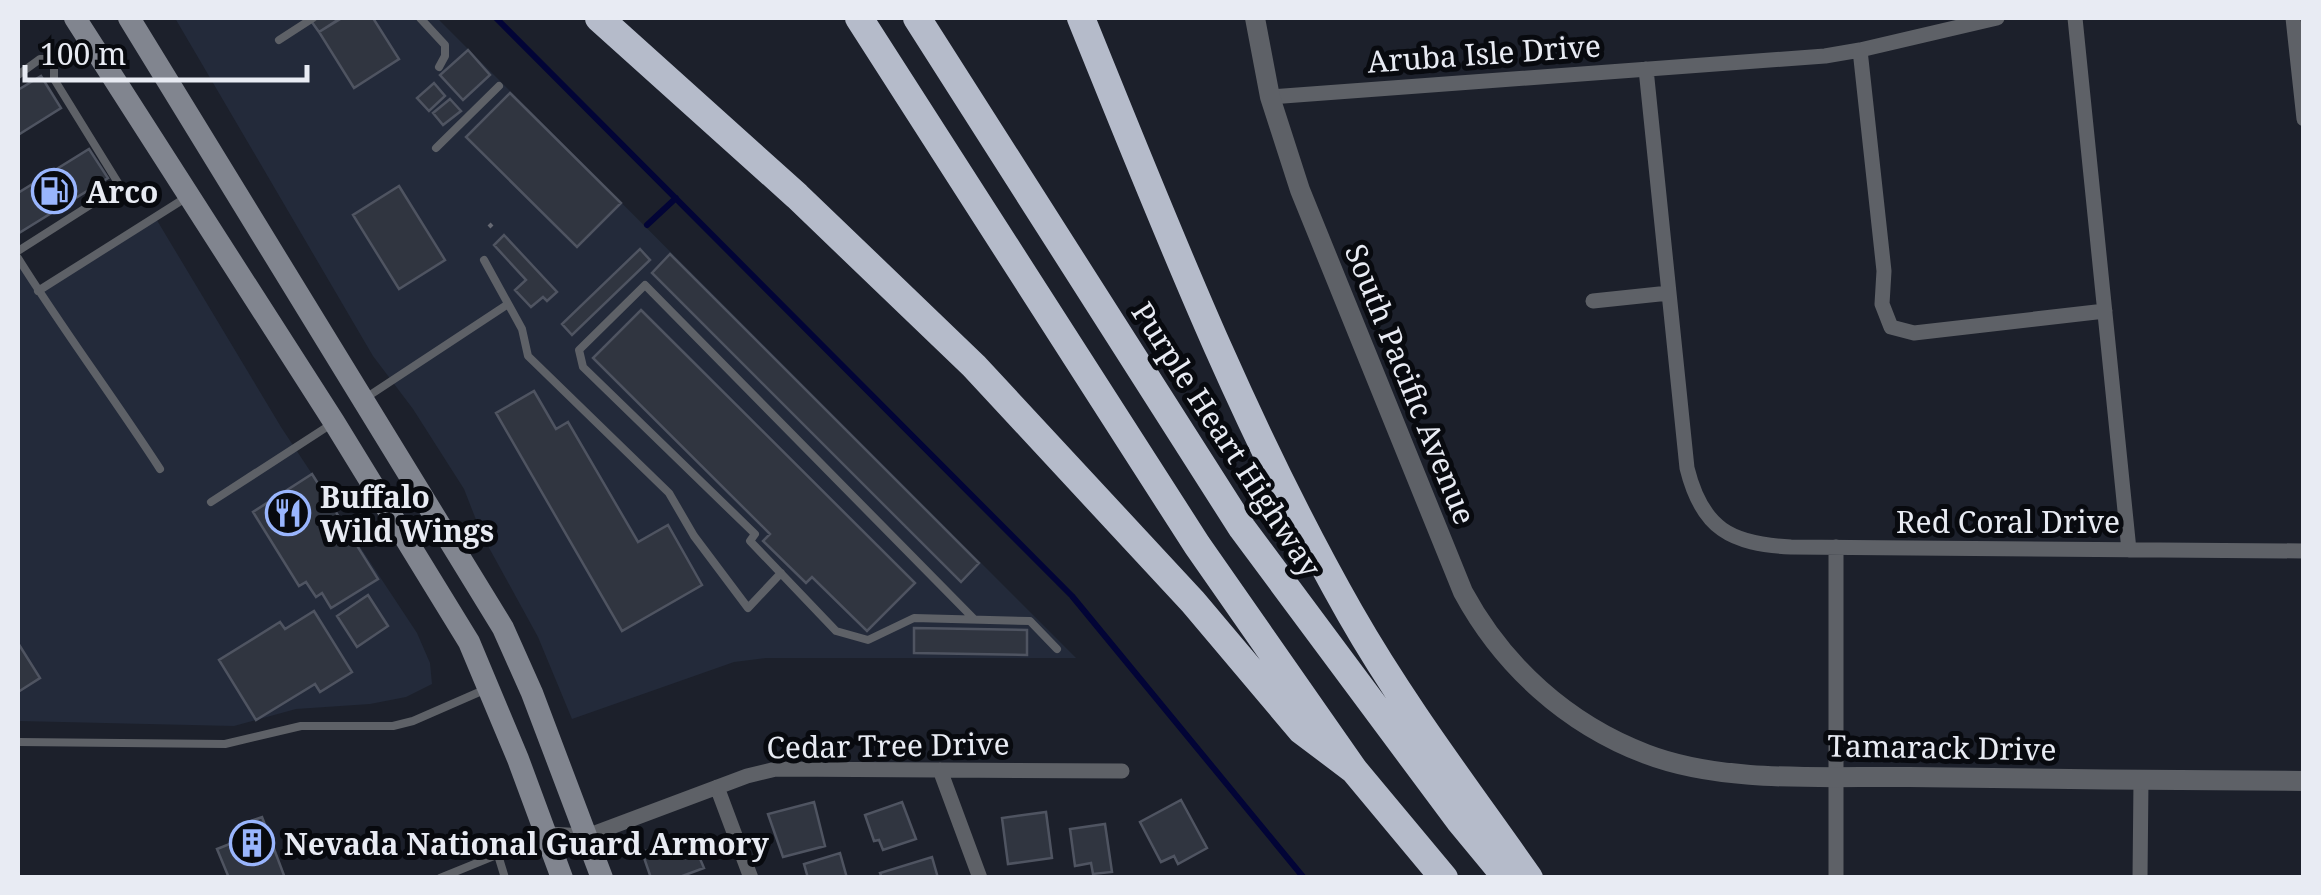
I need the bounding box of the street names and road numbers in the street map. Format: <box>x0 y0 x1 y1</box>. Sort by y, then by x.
street label: Aruba Isle Drive <box>1366 24 1602 82</box>
street label: South Pacific Avenue <box>1336 238 1486 530</box>
street label: Purple Heart Highway <box>1123 294 1331 584</box>
street label: Red Coral Drive <box>1896 501 2120 542</box>
street label: Cedar Tree Drive <box>766 722 1010 768</box>
street label: Tamarack Drive <box>1827 725 2057 769</box>

